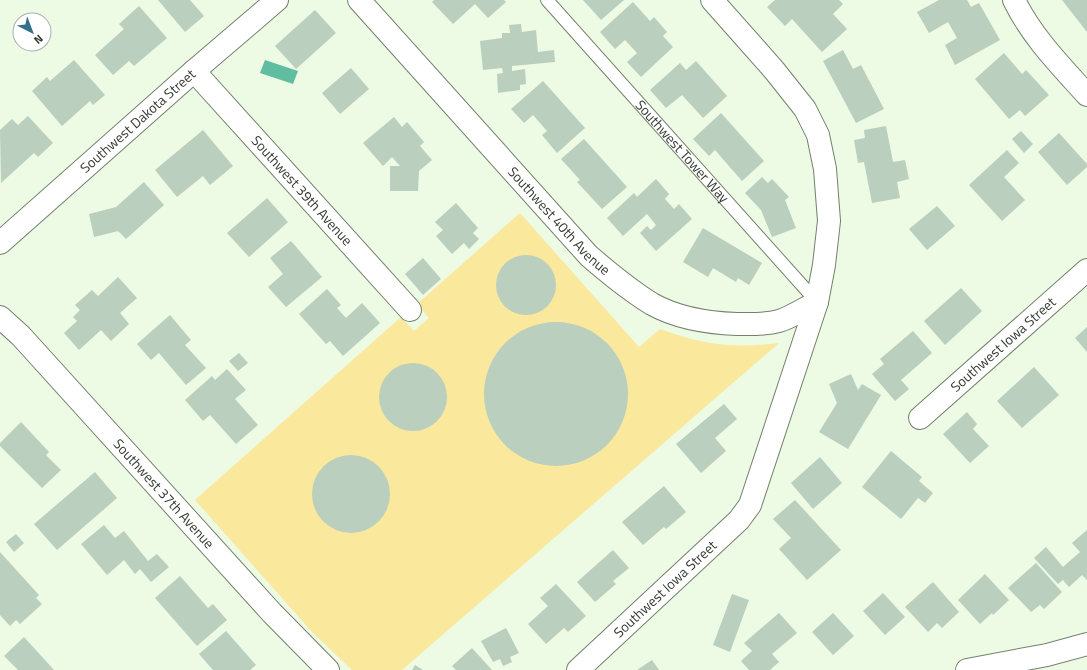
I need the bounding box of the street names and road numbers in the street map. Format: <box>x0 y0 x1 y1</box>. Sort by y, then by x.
street label: Southwest Dakota Street <box>75 64 200 178</box>
street label: Southwest Tower Way <box>631 95 735 207</box>
street label: Southwest 39th Avenue <box>247 130 358 250</box>
street label: Southwest 40th Avenue <box>503 161 615 280</box>
street label: Southwest Iowa Street <box>945 291 1060 396</box>
street label: Southwest 37th Avenue <box>109 434 220 553</box>
street label: Southwest Iowa Street <box>608 535 721 642</box>

